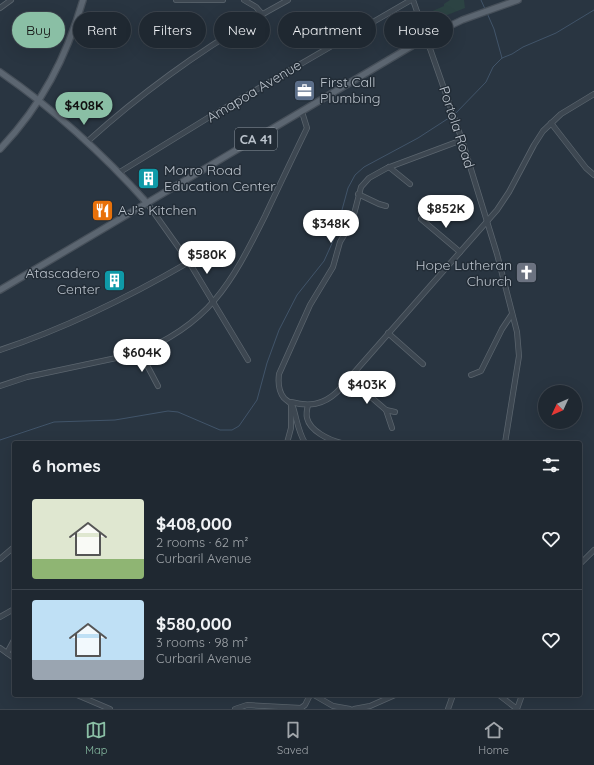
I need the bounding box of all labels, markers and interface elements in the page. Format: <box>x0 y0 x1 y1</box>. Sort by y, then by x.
chip: Buy <box>12 12 65 48</box>
chip: Rent <box>73 12 131 48</box>
chip: Filters <box>139 12 206 48</box>
chip: New <box>214 12 270 48</box>
chip: Apartment <box>278 12 376 48</box>
chip: House <box>384 12 453 48</box>
street label: Amapoa Avenue <box>203 56 305 126</box>
place label: First Call Plumbing <box>320 73 381 107</box>
office icon: First Call Plumbing <box>291 77 317 103</box>
street label: Portola Road <box>435 84 479 170</box>
pin: $408K <box>56 92 112 126</box>
text: $408K <box>64 97 104 113</box>
road number: CA 41 <box>235 128 277 150</box>
place label: Morro Road Education Center <box>164 161 276 195</box>
building icon: Morro Road Education Center <box>135 165 161 191</box>
pin: $852K <box>418 195 474 229</box>
restaurant icon: AJ’s Kitchen <box>90 197 116 223</box>
text: $852K <box>427 200 465 216</box>
place label: AJ’s Kitchen <box>118 201 197 219</box>
pin: $348K <box>303 210 359 244</box>
text: $348K <box>312 215 350 231</box>
pin: $580K <box>179 241 235 275</box>
text: $580K <box>188 246 226 262</box>
place label: Hope Lutheran Church <box>415 256 512 290</box>
church icon: Hope Lutheran Church <box>514 260 540 286</box>
place label: Atascadero Center <box>26 264 101 298</box>
building icon: Atascadero Center <box>102 268 128 294</box>
pin: $604K <box>114 339 170 373</box>
text: $604K <box>122 344 162 360</box>
pin: $403K <box>339 371 395 405</box>
text: $403K <box>348 376 386 392</box>
north arrow <box>538 385 582 429</box>
map controls <box>538 385 582 429</box>
icon: filters <box>540 454 562 476</box>
text: 6 homes <box>32 455 101 476</box>
text: $408,000 <box>156 513 232 534</box>
icon: home <box>64 515 112 563</box>
icon: heart <box>540 528 562 550</box>
text: 2 rooms · 62 m² <box>156 534 248 550</box>
text: Curbaril Avenue <box>156 550 251 566</box>
text: $580,000 <box>156 613 232 634</box>
icon: home <box>64 616 112 664</box>
icon: heart <box>540 629 562 651</box>
text: 3 rooms · 98 m² <box>156 634 248 650</box>
text: Curbaril Avenue <box>156 650 251 666</box>
tab: Map <box>85 719 107 757</box>
tab: Saved <box>277 719 308 757</box>
tab: Home <box>478 719 509 757</box>

